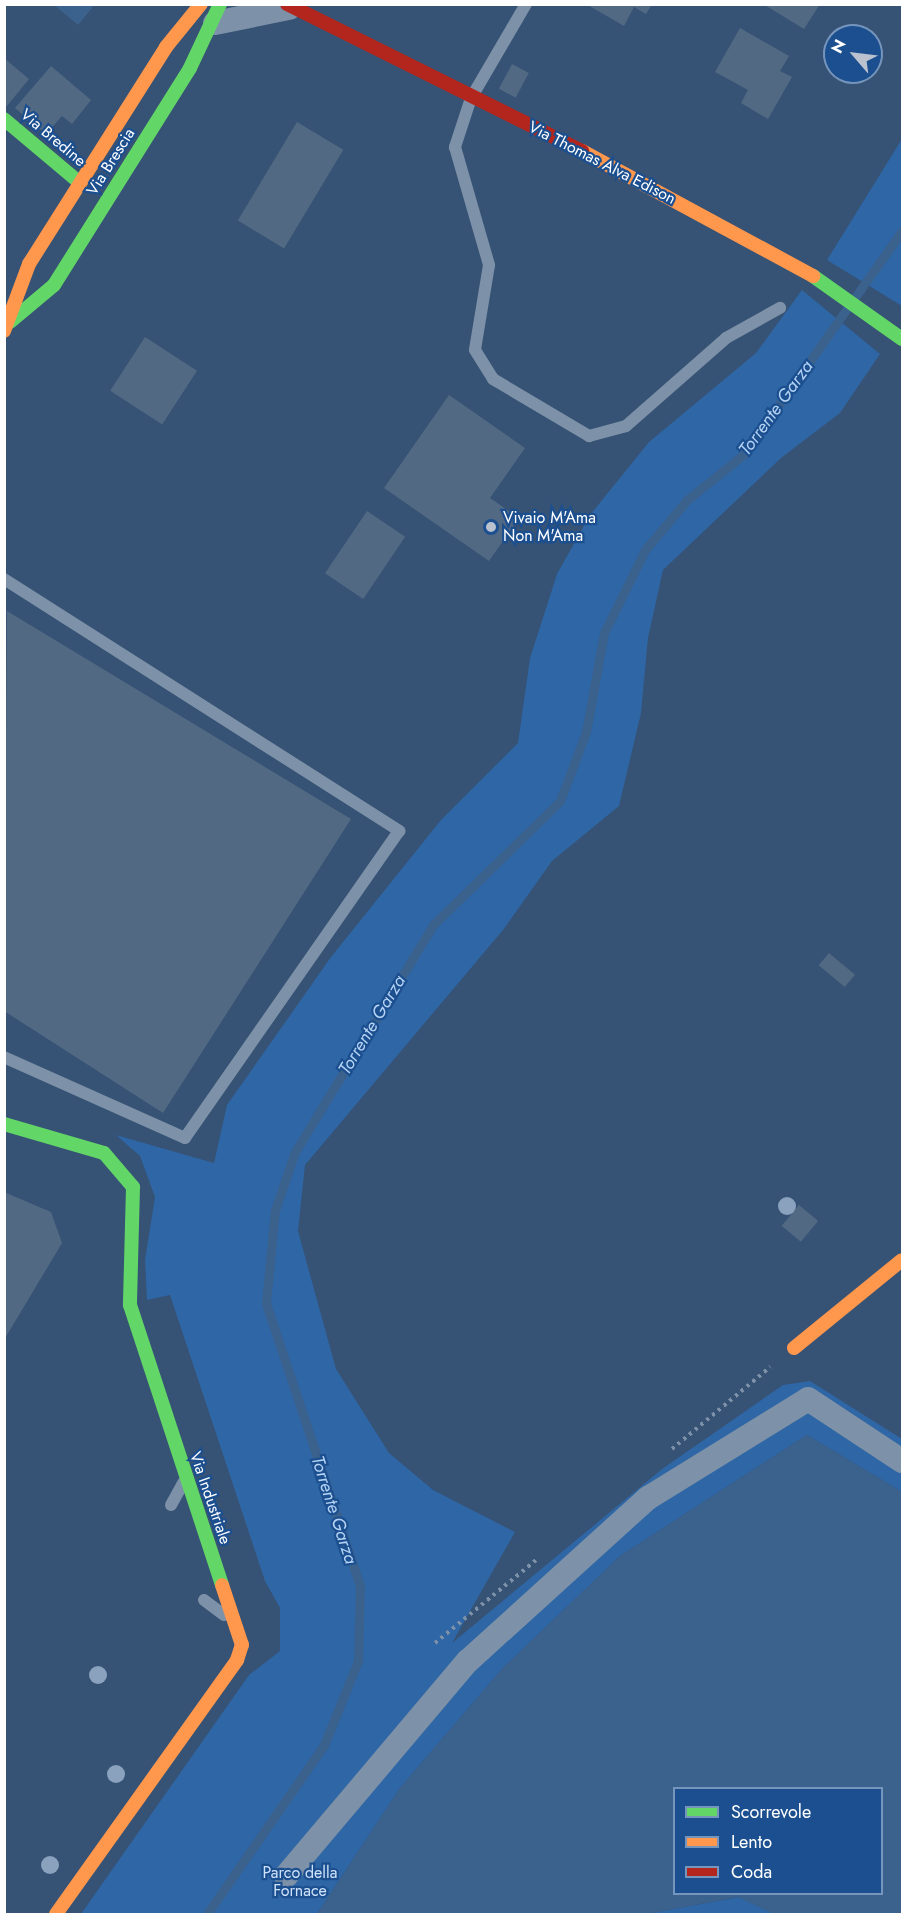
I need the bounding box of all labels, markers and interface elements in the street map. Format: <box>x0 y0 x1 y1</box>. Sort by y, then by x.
north arrow <box>823 24 883 84</box>
text: N <box>825 35 852 57</box>
street label: Via Bredine <box>16 105 90 171</box>
street label: Via Thomas Alva Edison <box>525 118 679 208</box>
street label: Via Brescia <box>83 125 139 199</box>
water label: Torrente Garza <box>734 356 818 460</box>
place label: Vivaio M'Ama Non M'Ama <box>503 508 596 546</box>
marker: Vivaio M'Ama Non M'Ama <box>484 520 498 534</box>
water label: Torrente Garza <box>334 971 410 1079</box>
street label: Via Industriale <box>185 1449 235 1547</box>
water label: Torrente Garza <box>306 1453 362 1567</box>
legend <box>673 1787 883 1895</box>
text: Scorrevole <box>731 1799 811 1825</box>
text: Lento <box>731 1829 772 1855</box>
text: Coda <box>731 1859 772 1885</box>
park label: Parco della Fornace <box>263 1863 337 1901</box>

